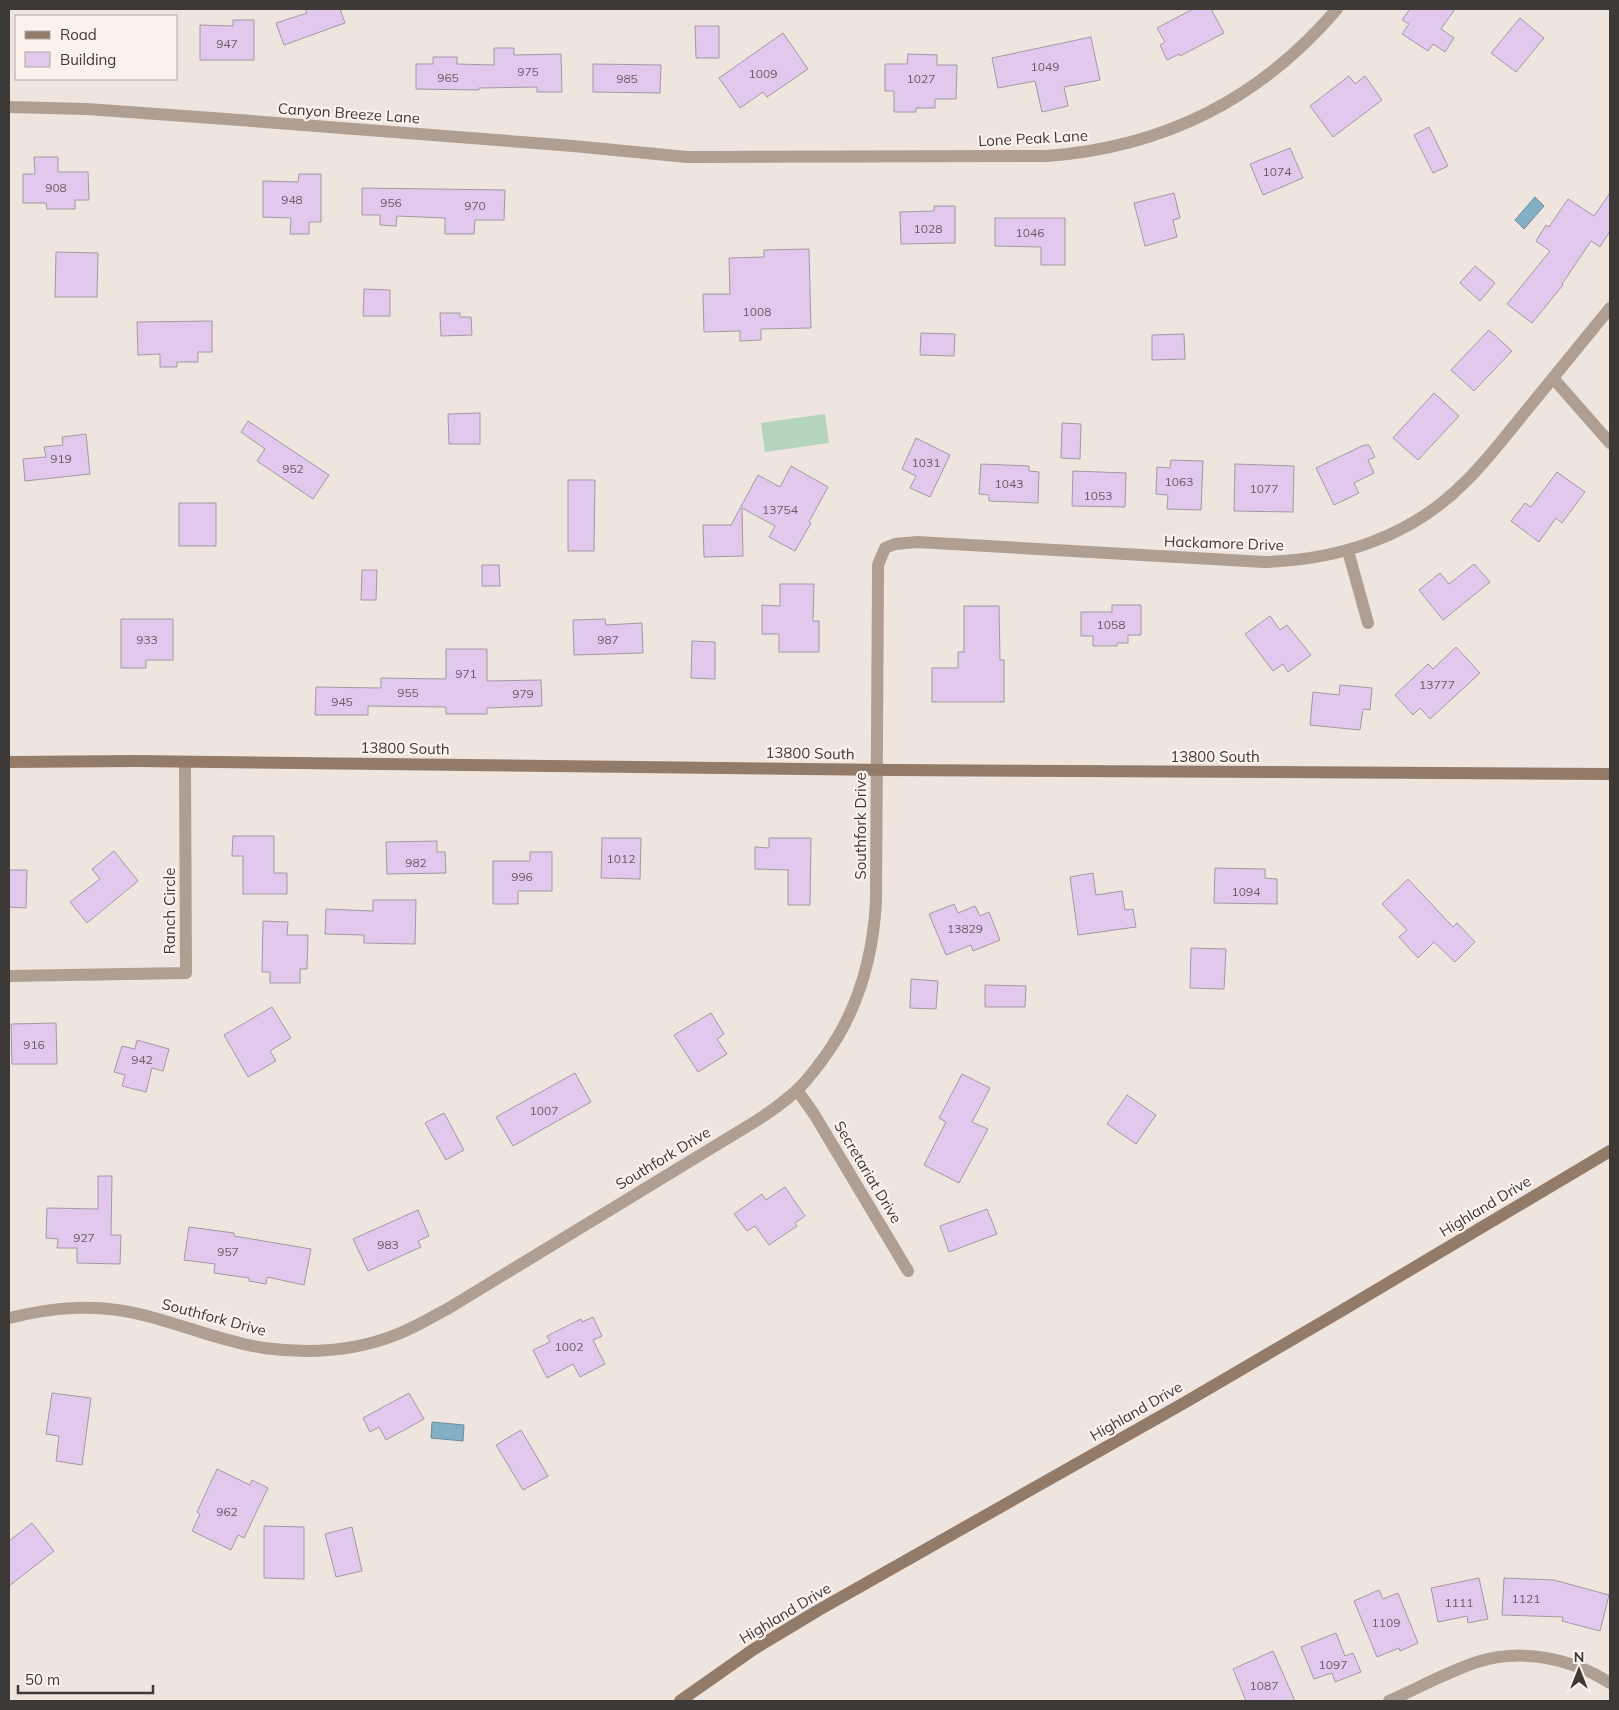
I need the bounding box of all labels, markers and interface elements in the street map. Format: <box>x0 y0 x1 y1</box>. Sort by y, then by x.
legend <box>15 15 178 80</box>
text: Road <box>60 25 97 44</box>
house number: 947 <box>216 36 238 51</box>
text: Building <box>60 50 116 69</box>
house number: 1049 <box>1031 59 1059 74</box>
house number: 975 <box>517 64 539 79</box>
house number: 1009 <box>749 66 777 81</box>
house number: 965 <box>437 70 459 85</box>
house number: 985 <box>616 71 638 86</box>
house number: 1027 <box>907 71 935 86</box>
street label: Canyon Breeze Lane <box>277 99 421 127</box>
street label: Lone Peak Lane <box>978 126 1088 150</box>
house number: 1074 <box>1263 164 1291 179</box>
house number: 908 <box>45 180 67 195</box>
house number: 948 <box>281 192 303 207</box>
house number: 956 <box>380 195 402 210</box>
house number: 970 <box>464 198 486 213</box>
house number: 1028 <box>914 221 942 236</box>
house number: 1046 <box>1016 225 1044 240</box>
house number: 1008 <box>743 304 771 319</box>
house number: 919 <box>50 451 72 466</box>
house number: 1031 <box>912 455 940 470</box>
house number: 952 <box>282 461 304 476</box>
house number: 1063 <box>1165 474 1193 489</box>
house number: 1043 <box>995 476 1023 491</box>
house number: 1077 <box>1250 481 1278 496</box>
house number: 1053 <box>1084 488 1112 503</box>
house number: 13754 <box>762 502 798 517</box>
street label: Hackamore Drive <box>1164 531 1284 555</box>
house number: 1058 <box>1097 617 1125 632</box>
house number: 933 <box>136 632 158 647</box>
house number: 987 <box>597 632 619 647</box>
house number: 971 <box>455 666 477 681</box>
house number: 13777 <box>1419 677 1455 692</box>
house number: 955 <box>397 685 419 700</box>
house number: 979 <box>512 686 534 701</box>
house number: 945 <box>331 694 353 709</box>
street label: 13800 South <box>360 738 450 758</box>
street label: 13800 South <box>765 743 855 763</box>
street label: 13800 South <box>1170 747 1260 766</box>
street label: Southfork Drive <box>851 772 870 880</box>
house number: 1012 <box>607 851 635 866</box>
house number: 982 <box>405 855 427 870</box>
street label: Ranch Circle <box>160 868 179 954</box>
house number: 996 <box>511 869 533 884</box>
house number: 1094 <box>1232 884 1260 899</box>
house number: 13829 <box>947 921 983 936</box>
house number: 916 <box>23 1037 45 1052</box>
house number: 942 <box>131 1052 153 1067</box>
house number: 1007 <box>530 1103 558 1118</box>
street label: Secretariat Drive <box>830 1117 906 1227</box>
street label: Southfork Drive <box>612 1122 714 1194</box>
street label: Highland Drive <box>1436 1171 1534 1241</box>
house number: 927 <box>73 1230 95 1245</box>
house number: 983 <box>377 1237 399 1252</box>
house number: 957 <box>217 1244 239 1259</box>
street label: Southfork Drive <box>160 1294 268 1340</box>
house number: 1002 <box>555 1339 583 1354</box>
street label: Highland Drive <box>1086 1377 1186 1445</box>
house number: 962 <box>216 1504 238 1519</box>
street label: Highland Drive <box>736 1578 834 1648</box>
house number: 1121 <box>1512 1591 1540 1606</box>
house number: 1111 <box>1445 1595 1473 1610</box>
house number: 1109 <box>1372 1615 1400 1630</box>
north arrow <box>1554 1645 1604 1695</box>
text: N <box>1574 1648 1584 1666</box>
house number: 1097 <box>1319 1657 1347 1672</box>
scale bar <box>18 1662 152 1694</box>
text: 50 m <box>25 1670 60 1689</box>
house number: 1087 <box>1250 1678 1278 1693</box>

